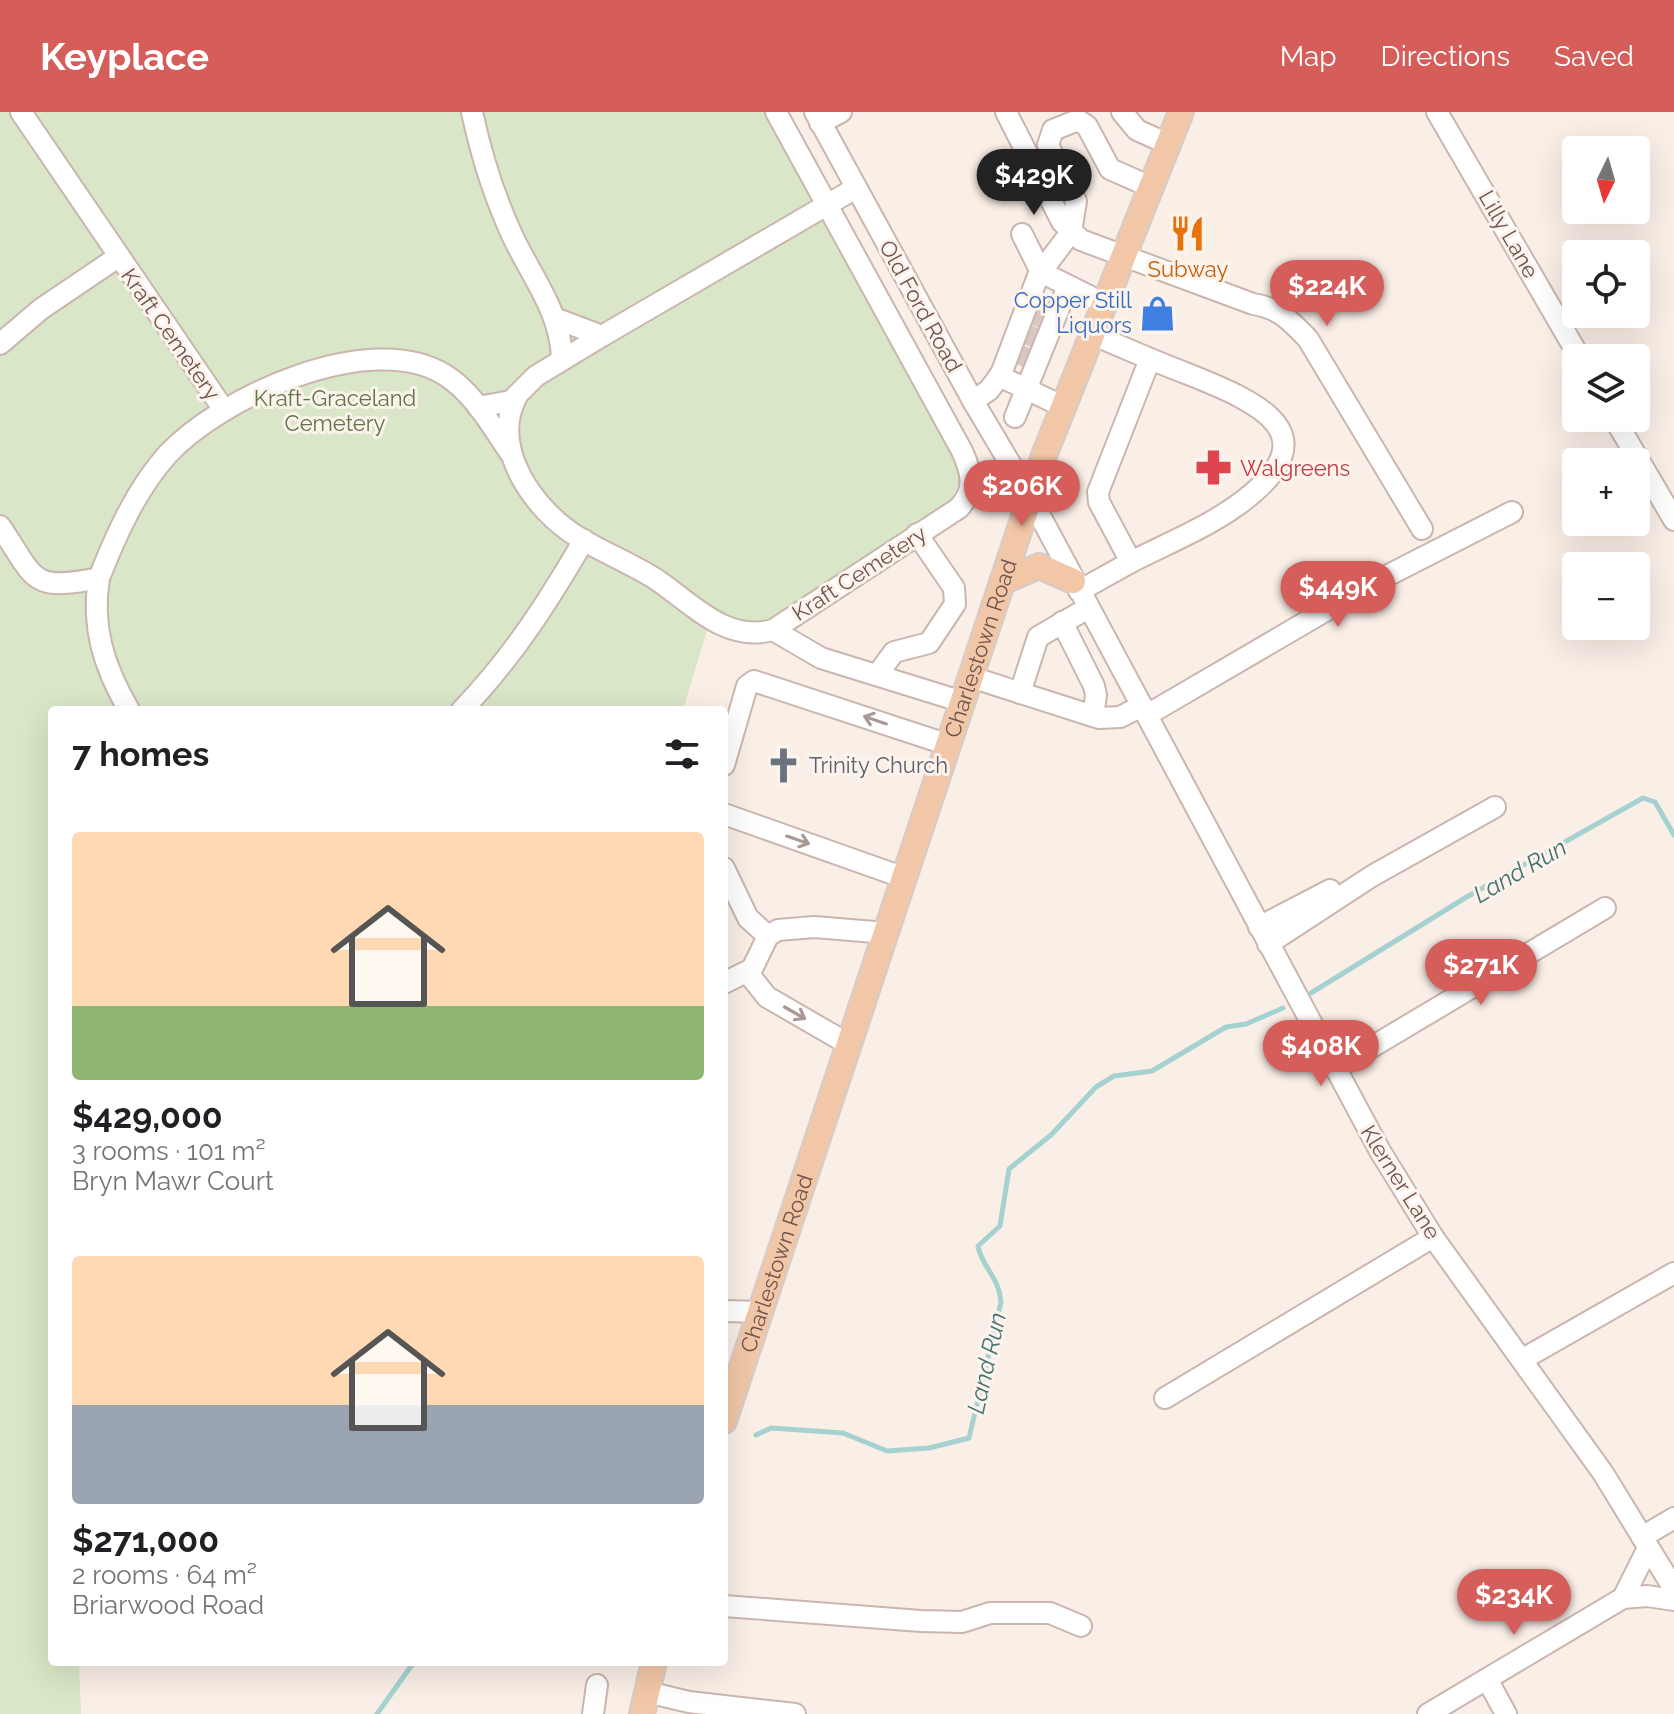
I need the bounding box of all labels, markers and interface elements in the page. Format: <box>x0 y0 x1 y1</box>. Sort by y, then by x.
text: Keyplace <box>40 34 209 79</box>
text: Map <box>1280 40 1337 73</box>
text: Directions <box>1381 40 1510 73</box>
text: Saved <box>1554 40 1634 73</box>
north arrow <box>1562 136 1650 224</box>
map controls <box>1562 136 1650 640</box>
pin: $429K <box>978 149 1090 217</box>
text: $429K <box>995 160 1073 190</box>
street label: Lilly Lane <box>1474 186 1544 282</box>
restaurant icon: Subway <box>1169 214 1207 252</box>
street label: Old Ford Road <box>874 236 968 376</box>
button: locate <box>1562 240 1650 328</box>
place label: Subway <box>1148 256 1228 282</box>
pin: $224K <box>1271 260 1383 328</box>
street label: Kraft Cemetery <box>116 263 226 405</box>
text: $224K <box>1288 271 1366 301</box>
place label: Copper Still Liquors <box>1014 287 1132 338</box>
shop icon: Copper Still Liquors <box>1139 294 1177 332</box>
button: layers <box>1562 344 1650 432</box>
park label: Kraft-Graceland Cemetery <box>254 385 416 436</box>
button: + <box>1562 448 1650 536</box>
pharmacy icon: Walgreens <box>1195 449 1233 487</box>
place label: Walgreens <box>1240 455 1350 481</box>
pin: $206K <box>966 460 1078 528</box>
text: $206K <box>982 471 1062 501</box>
street label: Kraft Cemetery <box>787 520 931 626</box>
button: − <box>1562 552 1650 640</box>
street label: Charlestown Road <box>939 556 1022 741</box>
pin: $449K <box>1282 561 1394 629</box>
text: $449K <box>1299 572 1377 602</box>
one-way arrow <box>862 712 887 727</box>
icon: filters <box>660 732 704 776</box>
text: 7 homes <box>72 734 209 774</box>
church icon: Trinity Church <box>764 746 802 784</box>
place label: Trinity Church <box>809 752 948 778</box>
water label: Land Run <box>1468 832 1572 909</box>
one-way arrow <box>785 833 810 848</box>
icon: home <box>316 884 460 1028</box>
pin: $271K <box>1425 939 1537 1007</box>
text: $271K <box>1443 950 1519 980</box>
one-way arrow <box>782 1006 806 1021</box>
pin: $408K <box>1265 1020 1377 1088</box>
text: $408K <box>1281 1031 1361 1061</box>
text: $429,000 <box>72 1096 223 1136</box>
street label: Klerner Lane <box>1356 1120 1446 1244</box>
text: 3 rooms · 101 m² <box>72 1136 266 1166</box>
text: Bryn Mawr Court <box>72 1166 274 1196</box>
street label: Charlestown Road <box>735 1171 818 1356</box>
icon: home <box>316 1308 460 1452</box>
water label: Land Run <box>961 1310 1012 1416</box>
text: $271,000 <box>72 1520 219 1560</box>
text: 2 rooms · 64 m² <box>72 1560 257 1590</box>
pin: $234K <box>1458 1569 1570 1637</box>
text: $234K <box>1475 1580 1553 1610</box>
text: Briarwood Road <box>72 1590 264 1620</box>

